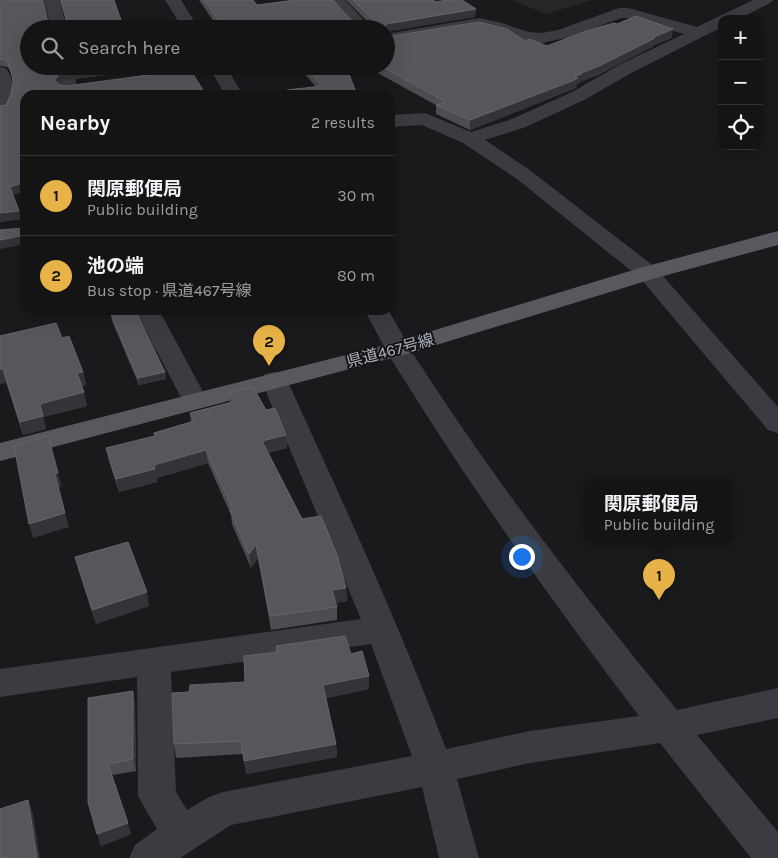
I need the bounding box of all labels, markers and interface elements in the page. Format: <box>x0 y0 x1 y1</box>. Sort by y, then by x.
map controls <box>718 15 763 150</box>
button: + <box>718 15 763 60</box>
search box <box>20 20 395 75</box>
icon: search <box>38 34 66 62</box>
text: Search here <box>78 37 180 59</box>
button: − <box>718 60 763 105</box>
button: locate <box>718 105 763 150</box>
text: Nearby <box>40 111 110 135</box>
text: 2 results <box>311 113 375 132</box>
text: 関原郵便局 <box>87 178 182 200</box>
text: 1 <box>53 186 59 205</box>
text: 30 m <box>337 186 375 205</box>
text: Public building <box>87 200 198 219</box>
text: 池の端 <box>87 255 144 277</box>
text: 2 <box>51 266 61 285</box>
text: 80 m <box>337 266 375 285</box>
text: Bus stop · 県道467号線 <box>87 281 251 300</box>
pin: 2 <box>253 325 285 366</box>
street label: 県道467号線 <box>344 330 436 371</box>
popup <box>585 478 733 543</box>
text: 関原郵便局 <box>604 493 699 515</box>
text: Public building <box>604 515 714 534</box>
your location <box>509 544 535 570</box>
pin: 1 <box>643 559 675 600</box>

